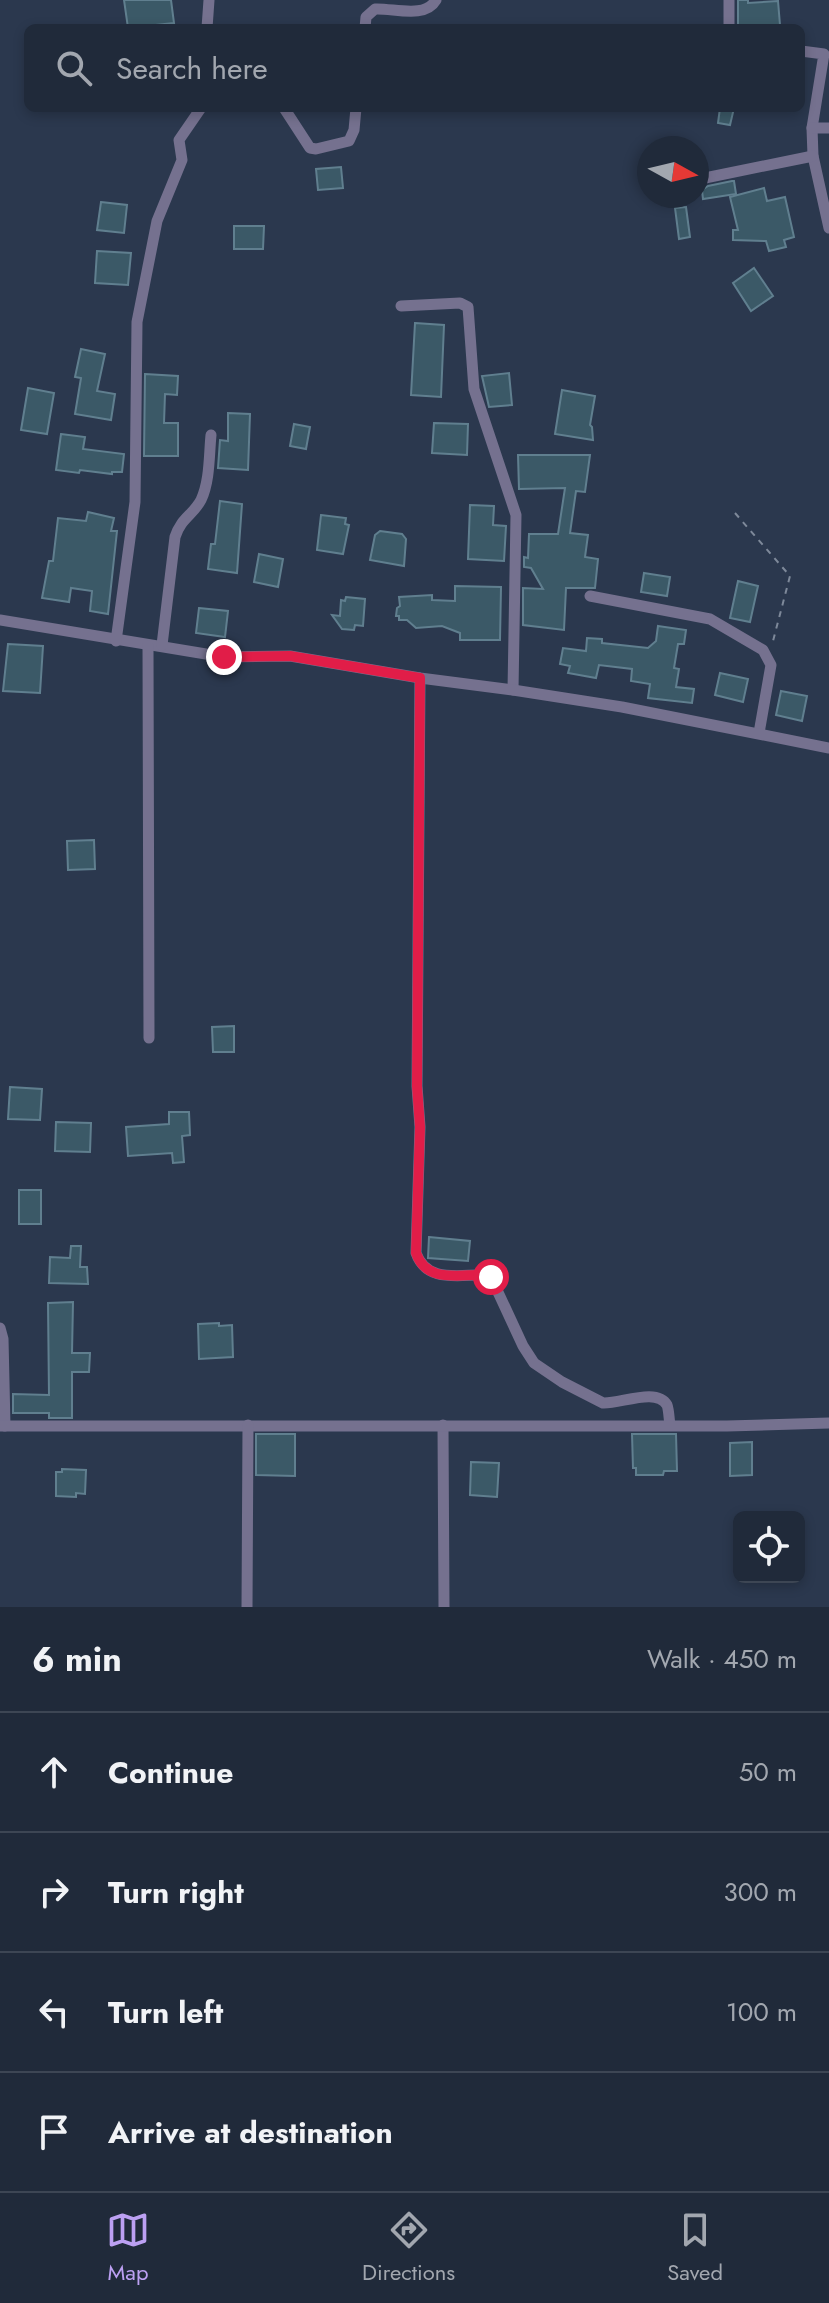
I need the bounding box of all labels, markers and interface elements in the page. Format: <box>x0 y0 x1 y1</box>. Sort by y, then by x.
search box <box>24 24 805 112</box>
icon: search <box>52 46 96 90</box>
text: Search here <box>116 47 268 90</box>
north arrow <box>637 136 709 208</box>
route end <box>206 639 242 675</box>
route start <box>473 1259 509 1295</box>
map controls <box>733 1511 805 1583</box>
button: locate <box>733 1511 805 1583</box>
text: 6 min <box>32 1635 122 1684</box>
text: Walk · 450 m <box>647 1640 797 1678</box>
icon: ahead <box>32 1750 76 1794</box>
text: Continue <box>108 1751 234 1794</box>
text: 50 m <box>739 1753 797 1791</box>
icon: right <box>32 1870 76 1914</box>
text: Turn right <box>108 1871 244 1914</box>
text: 300 m <box>724 1873 797 1911</box>
icon: left <box>32 1990 76 2034</box>
text: Turn left <box>108 1991 223 2034</box>
text: 100 m <box>726 1993 797 2031</box>
icon: arrive <box>32 2110 76 2154</box>
text: Arrive at destination <box>108 2111 393 2154</box>
tab: Map <box>106 2208 150 2288</box>
tab: Directions <box>362 2208 455 2288</box>
tab: Saved <box>667 2208 723 2288</box>

